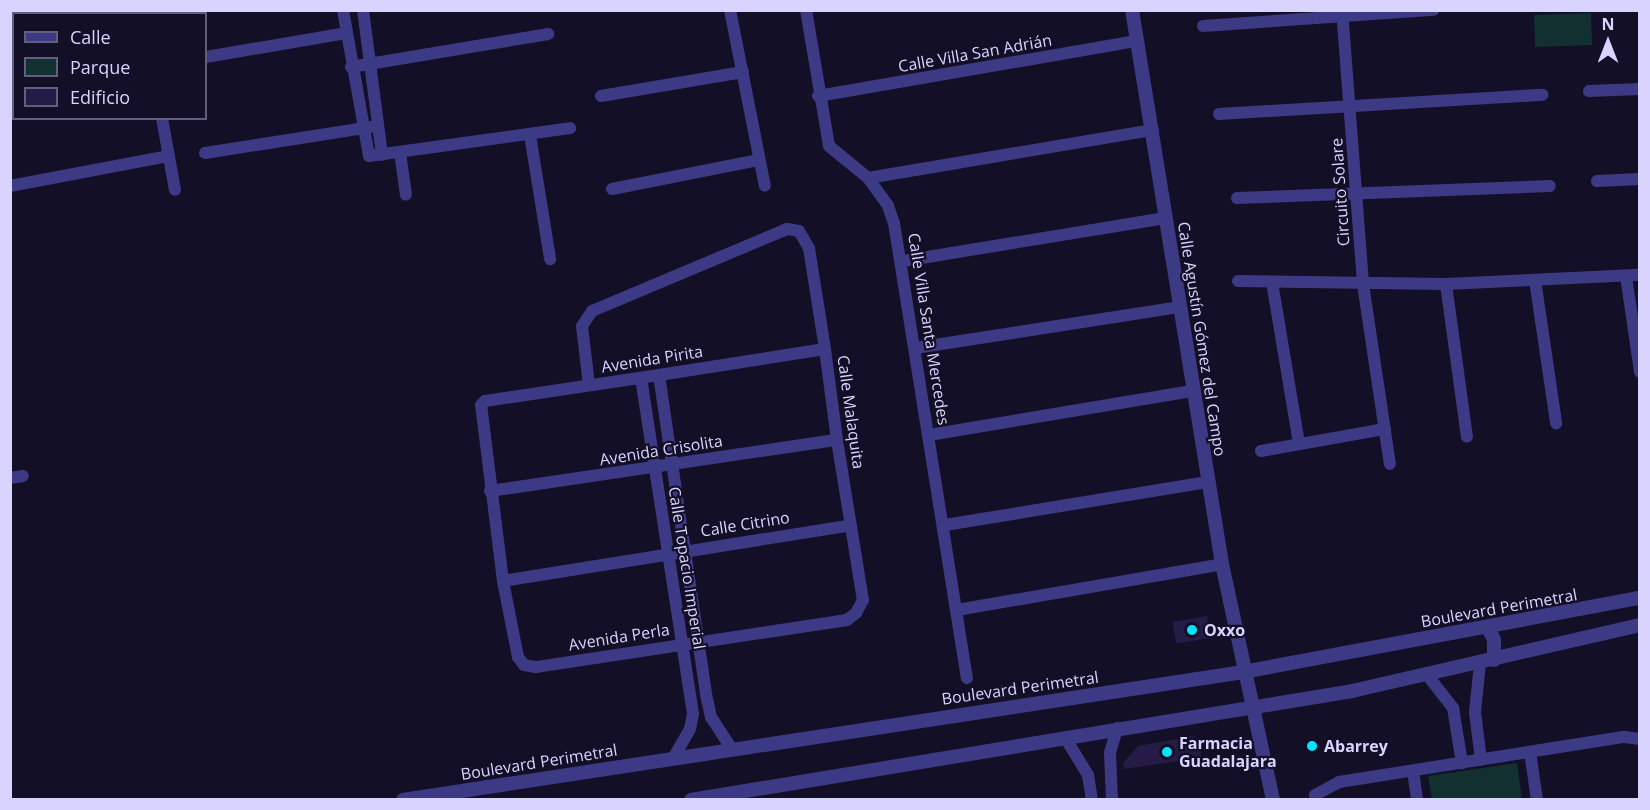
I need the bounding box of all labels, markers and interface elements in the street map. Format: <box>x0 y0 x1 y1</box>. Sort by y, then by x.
legend <box>12 12 207 120</box>
north arrow <box>1578 12 1638 72</box>
text: N <box>1601 13 1615 35</box>
text: Calle <box>70 25 111 49</box>
street label: Calle Villa San Adrián <box>897 30 1053 76</box>
text: Parque <box>70 55 130 79</box>
text: Edificio <box>70 85 130 109</box>
street label: Circuito Solare <box>1327 137 1353 247</box>
street label: Calle Agustín Gómez del Campo <box>1174 220 1230 458</box>
street label: Calle Villa Santa Mercedes <box>904 232 954 426</box>
street label: Avenida Pirita <box>600 341 704 377</box>
street label: Calle Malaquita <box>834 354 868 470</box>
street label: Avenida Crisolita <box>598 431 724 469</box>
street label: Calle Topacio Imperial <box>665 485 709 651</box>
street label: Calle Citrino <box>699 507 791 541</box>
street label: Boulevard Perimetral <box>1419 585 1579 631</box>
street label: Avenida Perla <box>567 620 671 654</box>
place label: Oxxo <box>1204 620 1245 640</box>
marker: Oxxo <box>1185 623 1199 637</box>
street label: Boulevard Perimetral <box>940 667 1100 709</box>
place label: Farmacia Guadalajara <box>1179 733 1277 771</box>
place label: Abarrey <box>1324 736 1388 756</box>
marker: Abarrey <box>1305 739 1319 753</box>
street label: Boulevard Perimetral <box>459 740 619 784</box>
marker: Farmacia Guadalajara <box>1160 745 1174 759</box>

